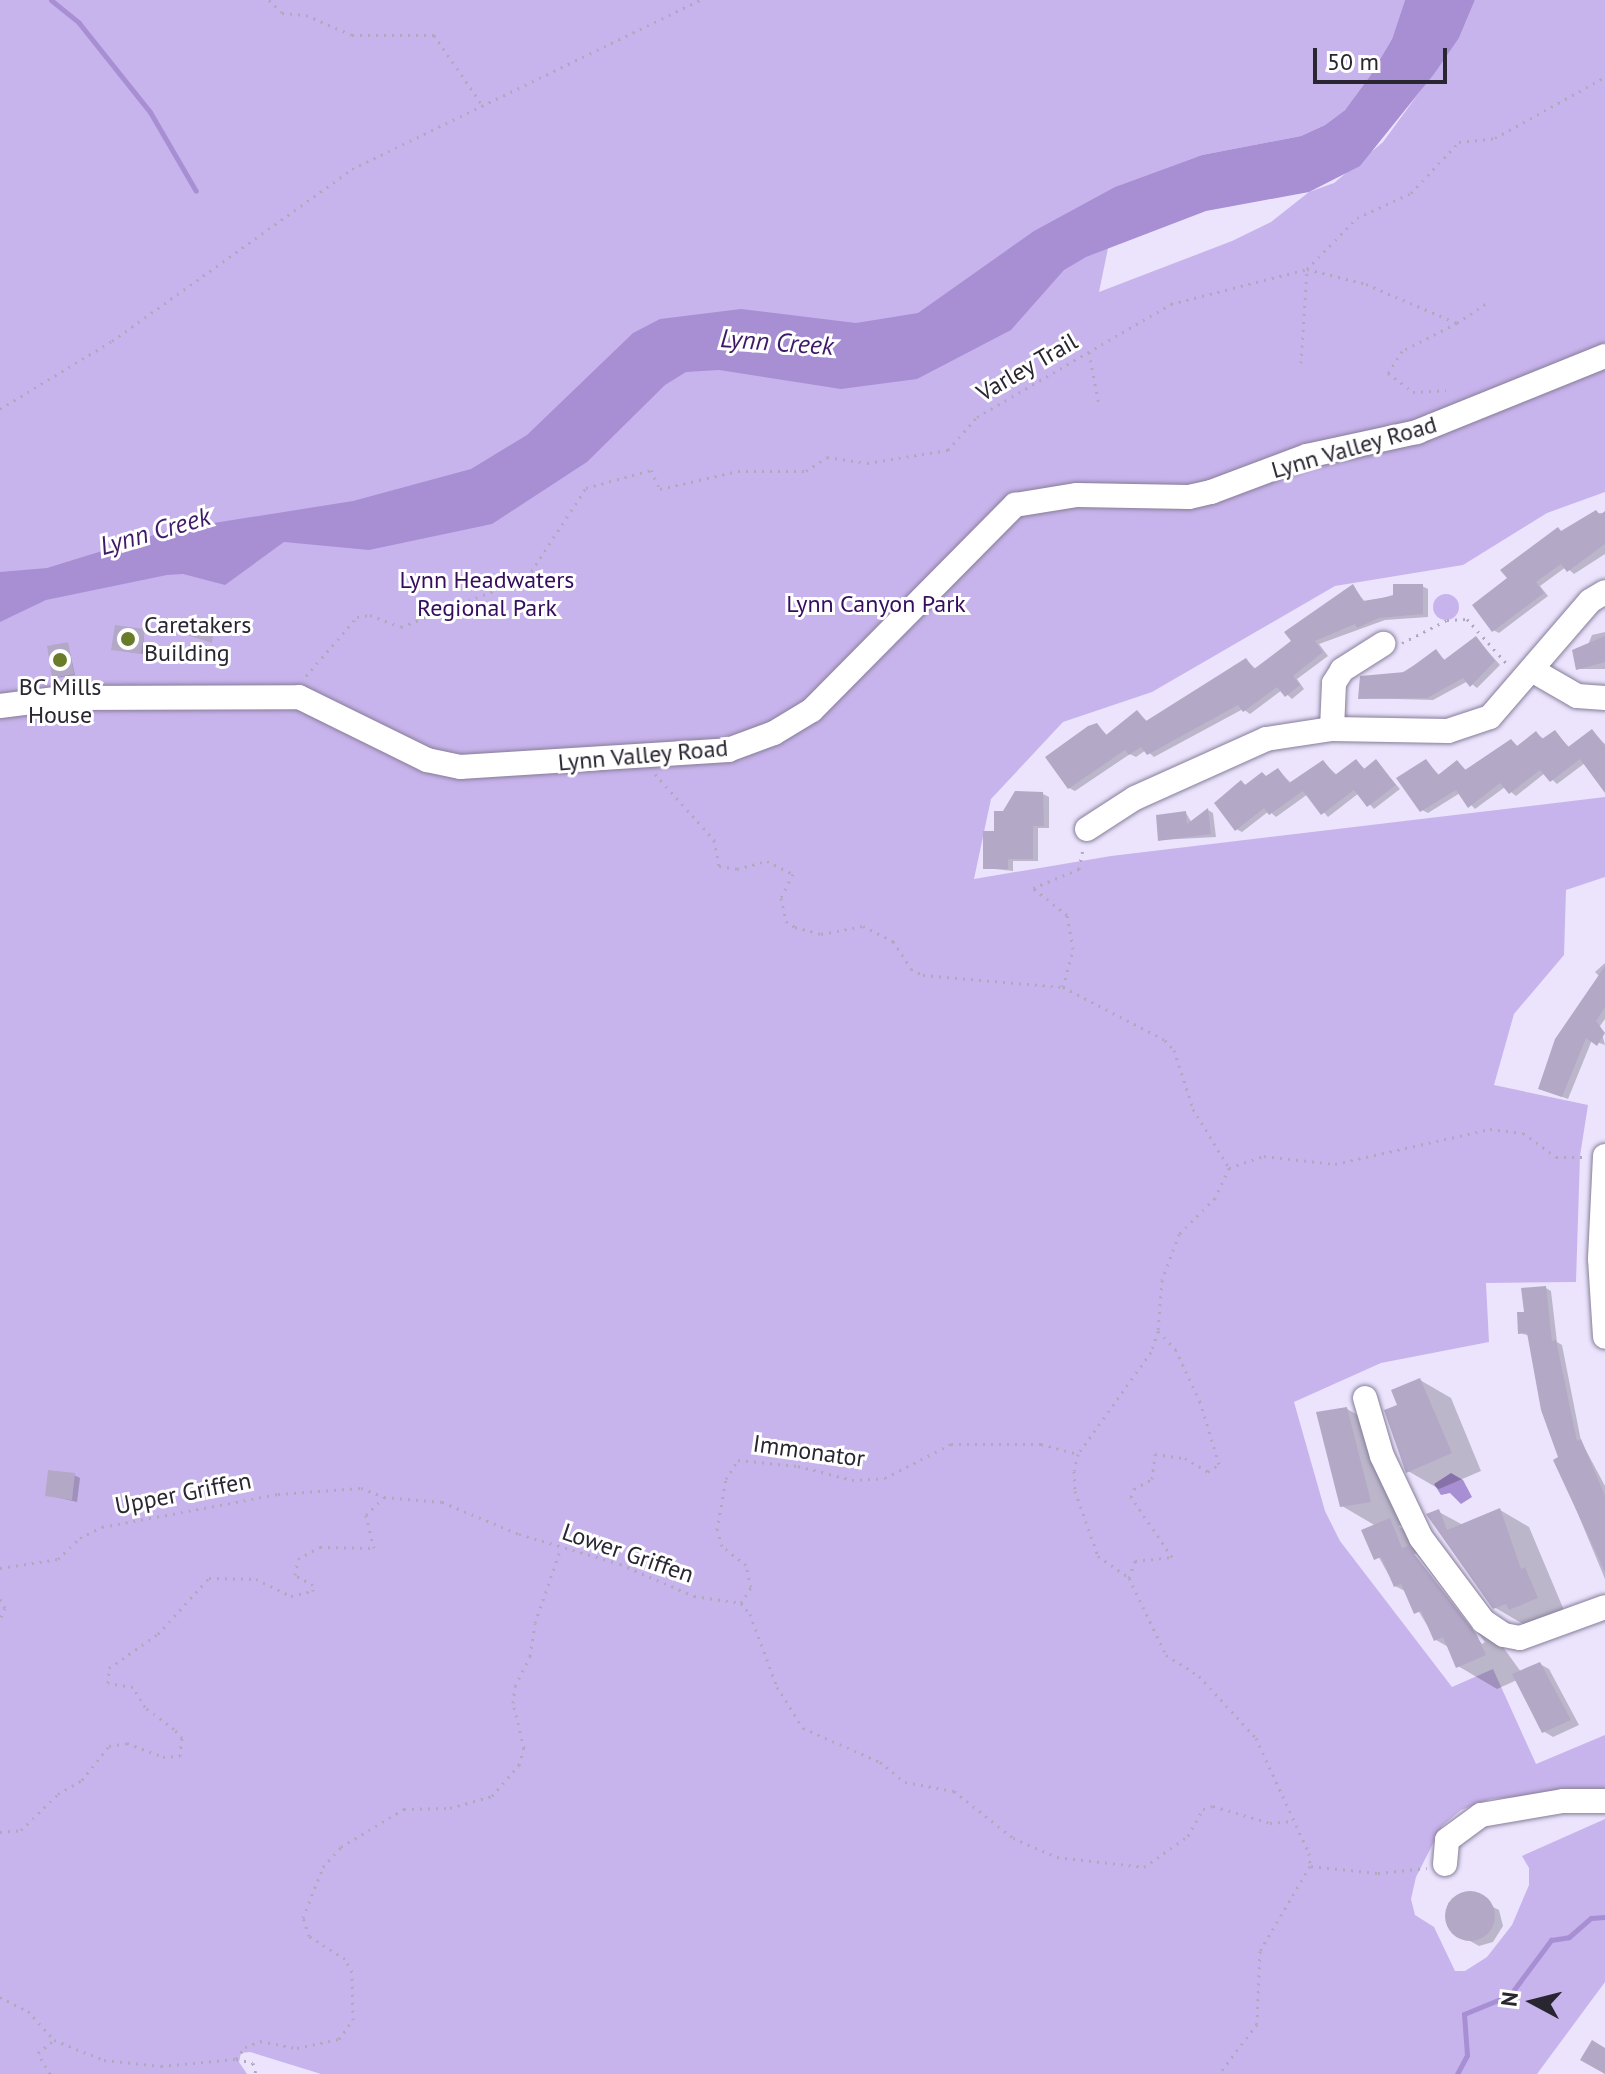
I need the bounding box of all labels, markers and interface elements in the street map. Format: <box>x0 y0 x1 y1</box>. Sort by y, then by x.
scale bar <box>1317 32 1451 82</box>
text: 50 m <box>1327 46 1379 77</box>
water label: Lynn Creek <box>719 322 835 362</box>
street label: Varley Trail <box>971 326 1083 408</box>
street label: Lynn Valley Road <box>1267 409 1441 485</box>
water label: Lynn Creek <box>96 500 214 562</box>
park label: Lynn Headwaters Regional Park <box>400 566 574 622</box>
park label: Lynn Canyon Park <box>786 590 966 618</box>
place label: Caretakers Building <box>144 611 251 667</box>
marker: Caretakers Building <box>119 630 137 648</box>
marker: BC Mills House <box>51 651 69 669</box>
place label: BC Mills House <box>18 673 102 729</box>
street label: Lynn Valley Road <box>556 733 730 777</box>
street label: Immonator <box>751 1429 867 1473</box>
street label: Upper Griffen <box>113 1466 253 1520</box>
street label: Lower Griffen <box>558 1517 698 1589</box>
north arrow <box>1493 1962 1573 2042</box>
text: N <box>1494 1990 1524 2008</box>

